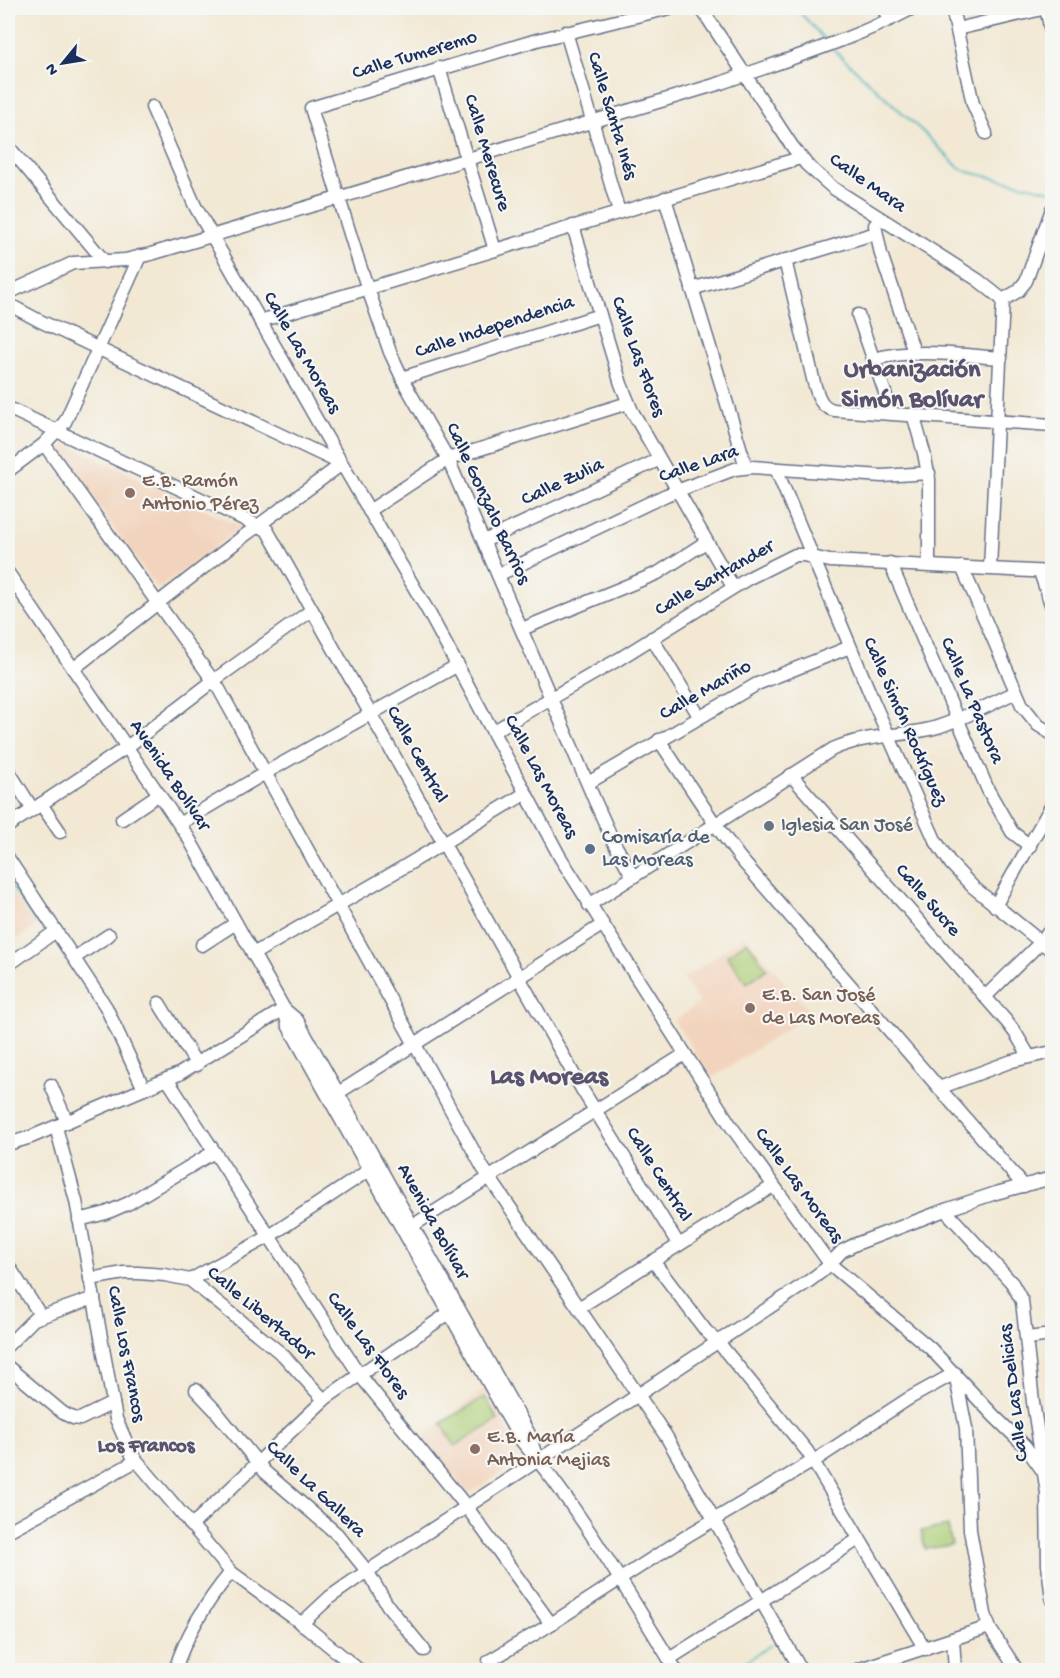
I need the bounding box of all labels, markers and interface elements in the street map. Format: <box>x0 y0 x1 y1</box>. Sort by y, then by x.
street label: Calle Tumeremo <box>350 26 480 86</box>
north arrow <box>33 33 93 93</box>
street label: Calle Santa Inés <box>581 50 641 183</box>
text: N <box>42 59 64 78</box>
street label: Calle Merecure <box>457 92 515 215</box>
street label: Calle Mara <box>824 149 911 219</box>
street label: Calle Las Moreas <box>257 288 345 418</box>
street label: Calle Independencia <box>413 291 578 365</box>
street label: Calle Las Flores <box>605 294 670 421</box>
district label: Urbanización Simón Bolívar <box>841 356 985 417</box>
street label: Calle Gonzalo Barrios <box>440 420 535 589</box>
street label: Calle Lara <box>656 440 743 489</box>
street label: Calle Zulia <box>518 454 609 512</box>
place label: E.B. Ramón Antonio Pérez <box>142 471 260 517</box>
marker: E.B. Ramón Antonio Pérez <box>123 486 137 500</box>
street label: Calle Santander <box>651 535 780 622</box>
street label: Calle Simón Rodríguez <box>856 634 952 811</box>
street label: Calle La Pastora <box>934 634 1008 769</box>
street label: Calle Mariño <box>656 656 756 726</box>
street label: Calle Central <box>380 703 452 807</box>
street label: Calle Las Moreas <box>498 711 582 843</box>
street label: Avenida Bolívar <box>123 716 216 837</box>
place label: Iglesia San José <box>781 815 913 838</box>
marker: Iglesia San José <box>762 819 776 833</box>
place label: Comisaría de Las Moreas <box>602 827 710 873</box>
marker: Comisaría de Las Moreas <box>583 842 597 856</box>
street label: Calle Sucre <box>889 860 965 943</box>
place label: E.B. San José de Las Moreas <box>762 985 880 1031</box>
marker: E.B. San José de Las Moreas <box>743 1001 757 1015</box>
district label: Las Moreas <box>490 1063 609 1094</box>
street label: Calle Central <box>620 1123 696 1227</box>
street label: Calle Las Moreas <box>749 1124 848 1248</box>
street label: Avenida Bolívar <box>391 1160 474 1286</box>
street label: Calle Libertador <box>201 1262 320 1367</box>
street label: Calle Los Francos <box>101 1284 150 1425</box>
street label: Calle Las Flores <box>321 1288 414 1404</box>
street label: Calle Las Delicias <box>995 1322 1035 1463</box>
place label: E.B. María Antonia Mejias <box>487 1427 610 1473</box>
district label: Los Francos <box>98 1435 196 1460</box>
street label: Calle La Gallera <box>260 1437 370 1544</box>
marker: E.B. María Antonia Mejias <box>468 1442 482 1456</box>

